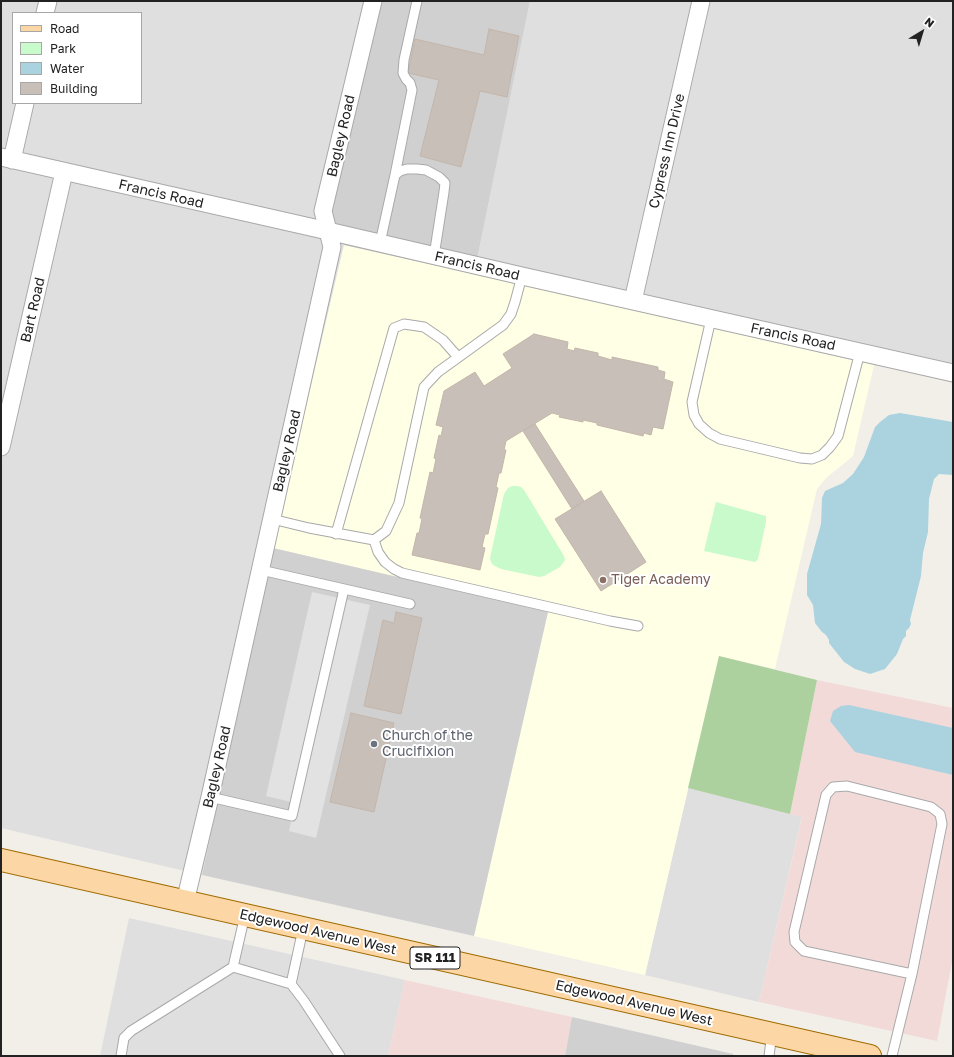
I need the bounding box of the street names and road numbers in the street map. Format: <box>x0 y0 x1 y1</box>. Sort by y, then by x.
street label: Cypress Inn Drive <box>646 92 688 210</box>
street label: Bagley Road <box>323 93 359 179</box>
street label: Francis Road <box>117 176 205 212</box>
street label: Francis Road <box>433 248 521 284</box>
street label: Bart Road <box>17 276 49 344</box>
street label: Francis Road <box>749 320 837 354</box>
street label: Bagley Road <box>269 408 305 494</box>
street label: Bagley Road <box>199 724 235 810</box>
street label: Edgewood Avenue West <box>238 906 398 958</box>
road number: SR 111 <box>410 947 460 969</box>
street label: Edgewood Avenue West <box>554 977 714 1029</box>

